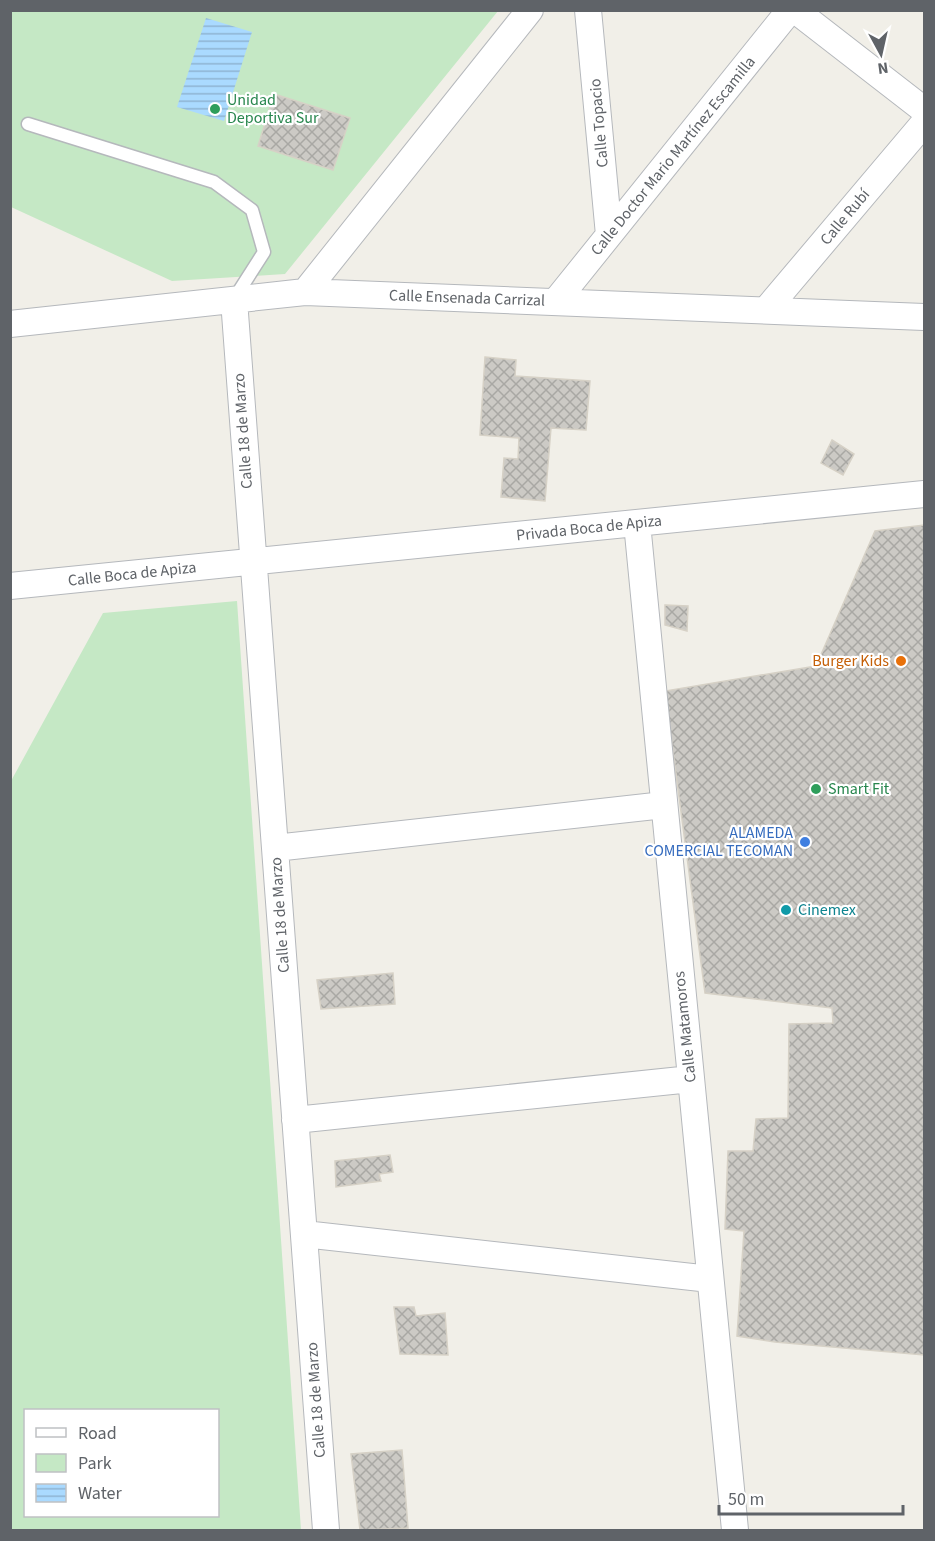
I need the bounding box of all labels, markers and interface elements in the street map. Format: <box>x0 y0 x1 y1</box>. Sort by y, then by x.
north arrow <box>851 24 911 84</box>
street label: Calle Doctor Mario Martínez Escamilla <box>586 52 760 260</box>
text: N <box>876 56 890 79</box>
street label: Calle Topacio <box>584 78 614 168</box>
place label: Unidad Deportiva Sur <box>227 89 319 129</box>
marker: Unidad Deportiva Sur <box>208 102 222 116</box>
street label: Calle Rubí <box>815 183 876 250</box>
street label: Calle Ensenada Carrizal <box>389 284 545 312</box>
street label: Calle 18 de Marzo <box>228 372 258 490</box>
street label: Privada Boca de Apiza <box>515 509 663 547</box>
street label: Calle Boca de Apiza <box>67 556 197 592</box>
place label: Burger Kids <box>812 650 889 672</box>
marker: Burger Kids <box>894 654 908 668</box>
place label: Smart Fit <box>828 778 890 800</box>
marker: Smart Fit <box>809 782 823 796</box>
place label: ALAMEDA COMERCIAL TECOMAN <box>645 822 793 862</box>
marker: ALAMEDA COMERCIAL TECOMAN <box>798 835 812 849</box>
street label: Calle 18 de Marzo <box>265 856 295 974</box>
place label: Cinemex <box>798 899 856 921</box>
marker: Cinemex <box>779 903 793 917</box>
street label: Calle Matamoros <box>668 970 702 1084</box>
street label: Calle 18 de Marzo <box>301 1341 331 1459</box>
legend <box>24 1409 219 1517</box>
text: Road <box>78 1421 117 1446</box>
text: Park <box>78 1451 112 1476</box>
scale bar <box>719 1478 904 1516</box>
text: Water <box>78 1481 122 1506</box>
text: 50 m <box>728 1487 764 1512</box>

